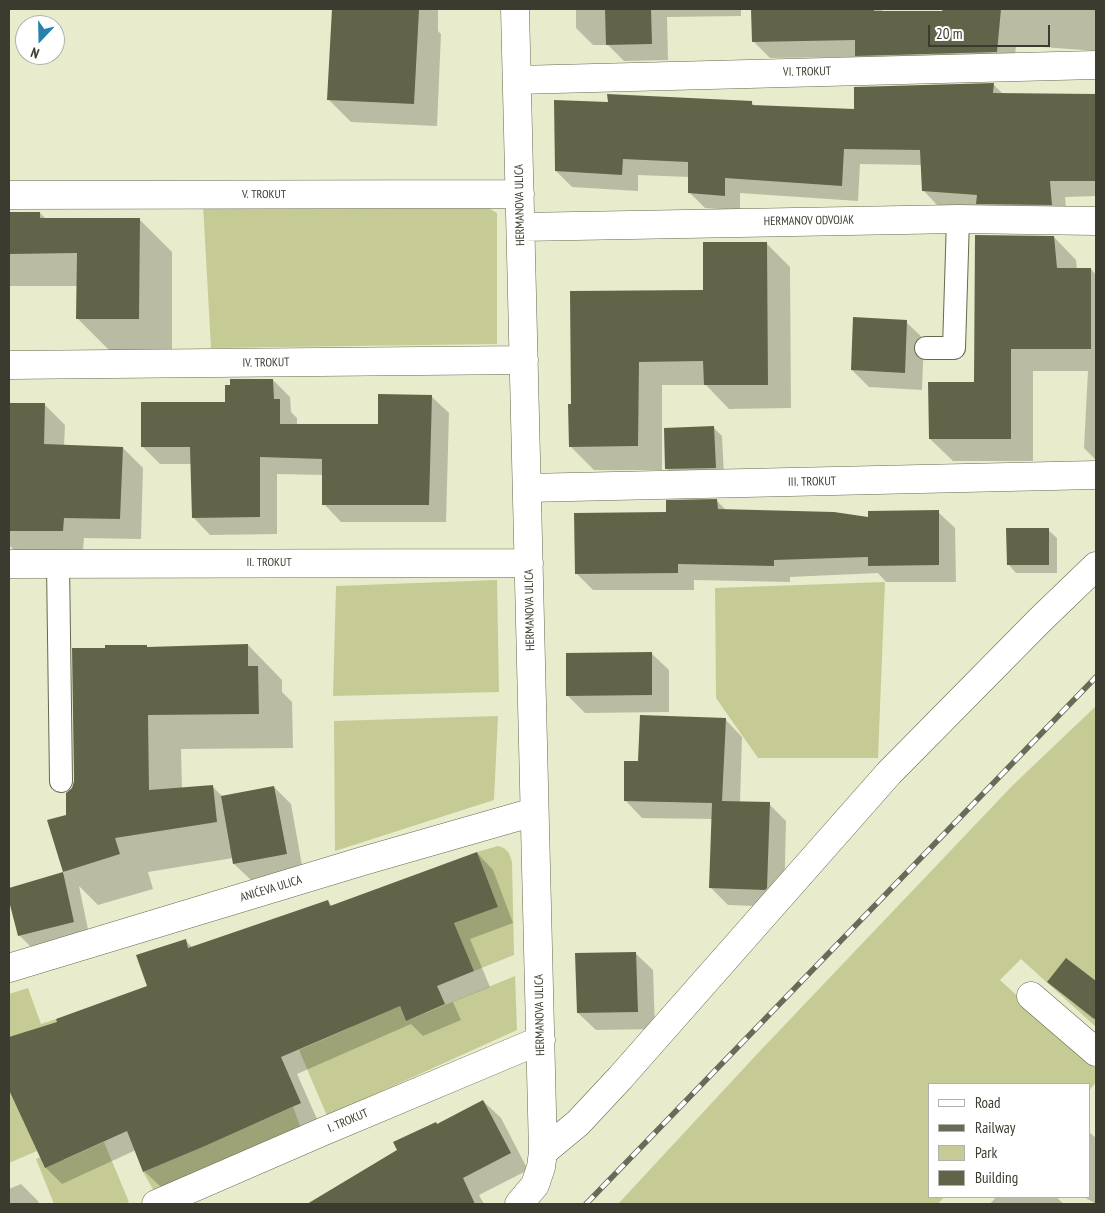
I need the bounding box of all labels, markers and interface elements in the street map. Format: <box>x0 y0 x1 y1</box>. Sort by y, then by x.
north arrow <box>15 15 65 65</box>
scale bar <box>930 15 1052 47</box>
text: 20 m <box>936 24 962 43</box>
text: N <box>28 43 42 63</box>
street label: VI. TROKUT <box>783 64 831 80</box>
street label: HERMANOVA ULICA <box>512 164 528 246</box>
street label: V. TROKUT <box>242 188 286 202</box>
street label: HERMANOV ODVOJAK <box>764 213 854 229</box>
street label: IV. TROKUT <box>242 355 290 371</box>
street label: III. TROKUT <box>788 474 836 490</box>
street label: II. TROKUT <box>246 556 292 570</box>
street label: HERMANOVA ULICA <box>522 569 538 651</box>
street label: ANIĆEVA ULICA <box>238 873 304 905</box>
street label: HERMANOVA ULICA <box>532 974 548 1056</box>
legend <box>928 1083 1090 1198</box>
text: Road <box>975 1093 1001 1112</box>
street label: I. TROKUT <box>326 1106 370 1136</box>
text: Railway <box>975 1118 1015 1137</box>
text: Park <box>975 1143 997 1162</box>
text: Building <box>975 1168 1018 1187</box>

